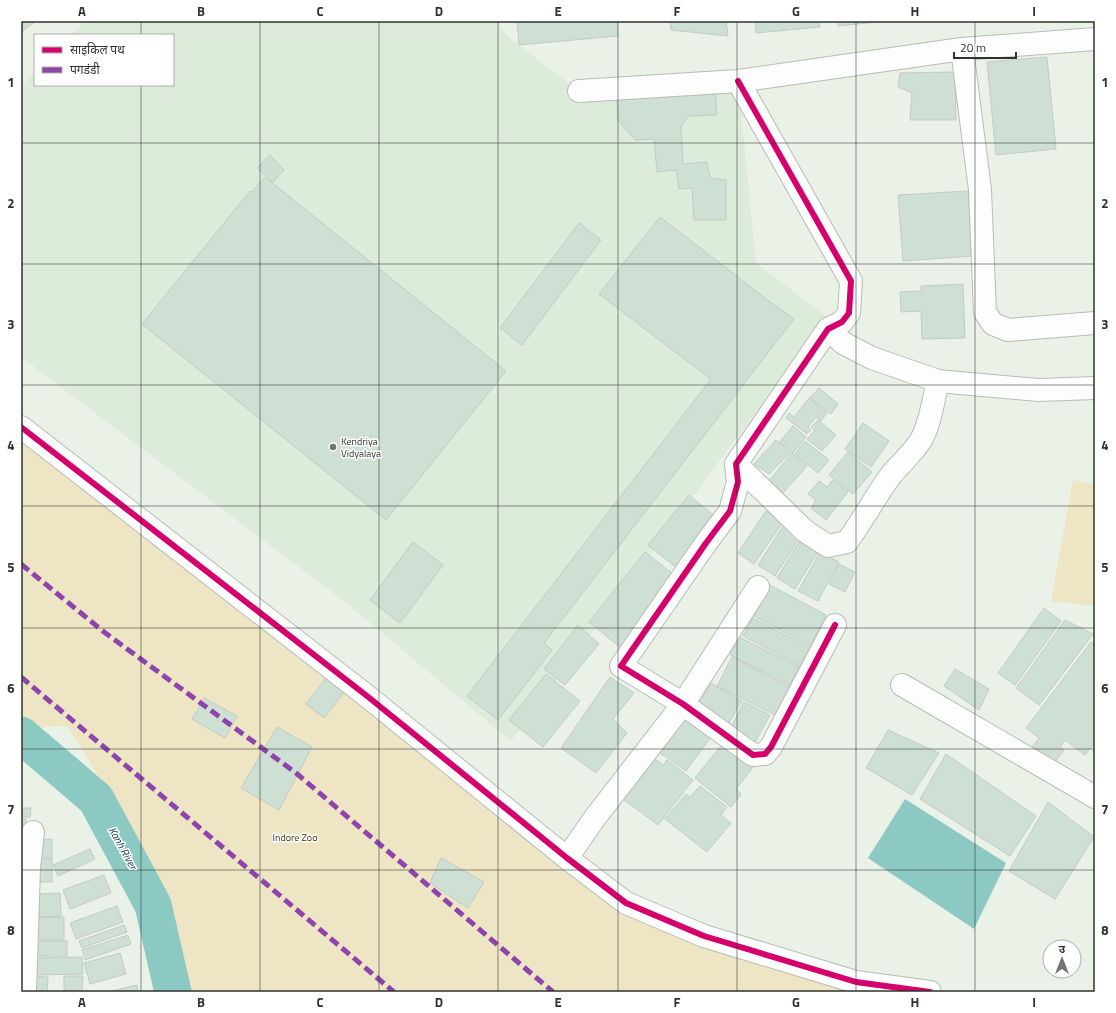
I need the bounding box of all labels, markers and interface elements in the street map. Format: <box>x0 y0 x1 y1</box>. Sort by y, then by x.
text: A <box>78 1 86 21</box>
text: B <box>197 1 205 21</box>
text: C <box>316 1 324 21</box>
text: D <box>435 1 443 21</box>
text: E <box>554 1 562 21</box>
text: F <box>674 1 681 21</box>
text: G <box>792 1 800 21</box>
text: H <box>911 1 919 21</box>
text: I <box>1032 1 1036 21</box>
legend <box>34 34 174 86</box>
scale bar <box>954 34 1016 60</box>
text: 20 m <box>960 38 986 57</box>
text: साइकिल पथ <box>70 40 125 59</box>
text: पगडंडी <box>70 60 100 79</box>
text: 1 <box>7 72 15 92</box>
text: 1 <box>1101 72 1109 92</box>
text: 2 <box>7 193 15 213</box>
text: 2 <box>1101 193 1109 213</box>
text: 3 <box>7 314 15 334</box>
text: 3 <box>1101 314 1109 334</box>
place label: Kendriya Vidyalaya <box>341 434 381 461</box>
text: 4 <box>7 435 15 455</box>
text: 4 <box>1101 435 1109 455</box>
marker: Kendriya Vidyalaya <box>328 442 338 452</box>
text: 5 <box>7 557 15 577</box>
text: 5 <box>1101 557 1109 577</box>
text: 6 <box>7 678 15 698</box>
text: 6 <box>1101 678 1109 698</box>
text: 7 <box>7 799 15 819</box>
text: 7 <box>1101 799 1109 819</box>
water label: Kanh River <box>105 824 142 873</box>
park label: Indore Zoo <box>273 830 317 845</box>
text: 8 <box>7 920 15 940</box>
text: 8 <box>1101 920 1109 940</box>
north arrow <box>1042 939 1082 979</box>
text: उ <box>1059 941 1066 957</box>
text: A <box>78 992 86 1012</box>
text: B <box>197 992 205 1012</box>
text: C <box>316 992 324 1012</box>
text: D <box>435 992 443 1012</box>
text: E <box>554 992 562 1012</box>
text: F <box>674 992 681 1012</box>
text: G <box>792 992 800 1012</box>
text: H <box>911 992 919 1012</box>
text: I <box>1032 992 1036 1012</box>

